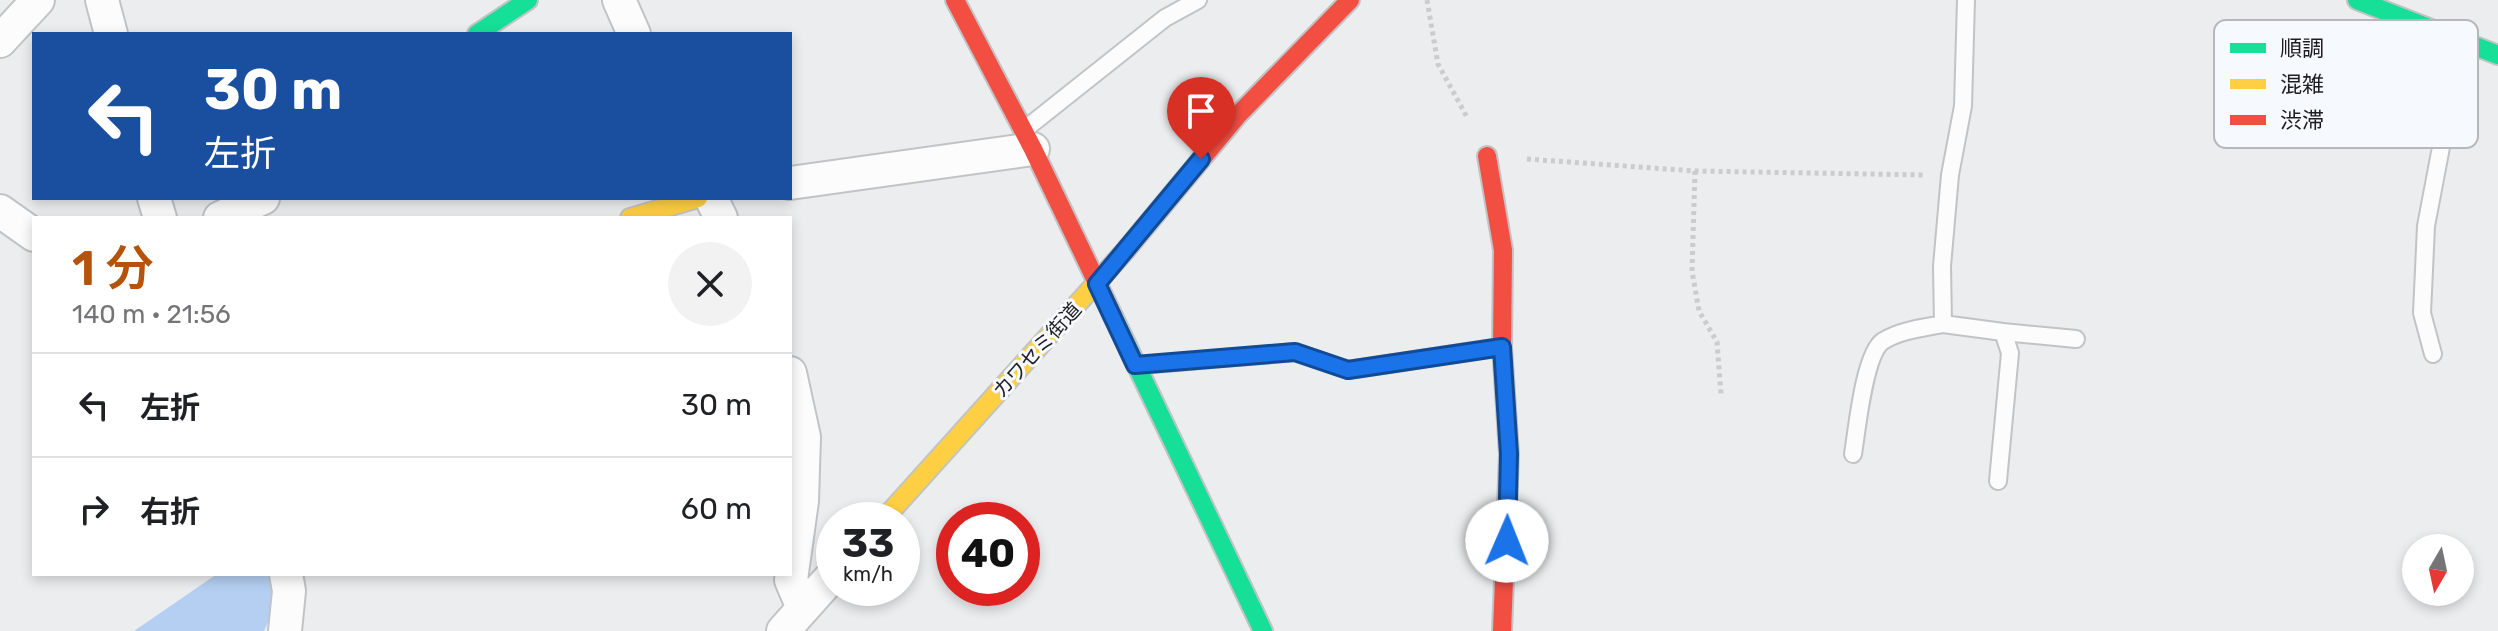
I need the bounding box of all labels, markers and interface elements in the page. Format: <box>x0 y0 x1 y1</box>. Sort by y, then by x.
legend <box>2214 20 2478 148</box>
text: 順調 <box>2280 35 2324 62</box>
text: 30 m <box>204 57 342 123</box>
icon: left <box>72 64 176 168</box>
text: 混雑 <box>2280 71 2324 98</box>
pin <box>1167 77 1235 159</box>
icon: arrive <box>1179 89 1223 133</box>
text: 渋滞 <box>2280 107 2324 134</box>
text: 左折 <box>204 132 276 175</box>
text: 1 分 <box>72 240 154 297</box>
button: close <box>668 242 752 326</box>
street label: カワセミ街道 <box>988 297 1086 403</box>
text: 140 m · 21:56 <box>72 299 231 330</box>
icon: left <box>72 383 116 427</box>
text: 30 m <box>681 387 752 423</box>
text: 左折 <box>140 390 200 426</box>
icon: right <box>72 487 116 531</box>
text: 60 m <box>681 491 752 527</box>
text: 右折 <box>140 494 200 530</box>
position arrow <box>1465 499 1549 583</box>
speed limit sign: 40 <box>936 502 1040 606</box>
text: 33 <box>842 520 894 567</box>
north arrow <box>2402 534 2474 606</box>
map controls <box>2402 534 2474 606</box>
text: km/h <box>843 562 893 586</box>

